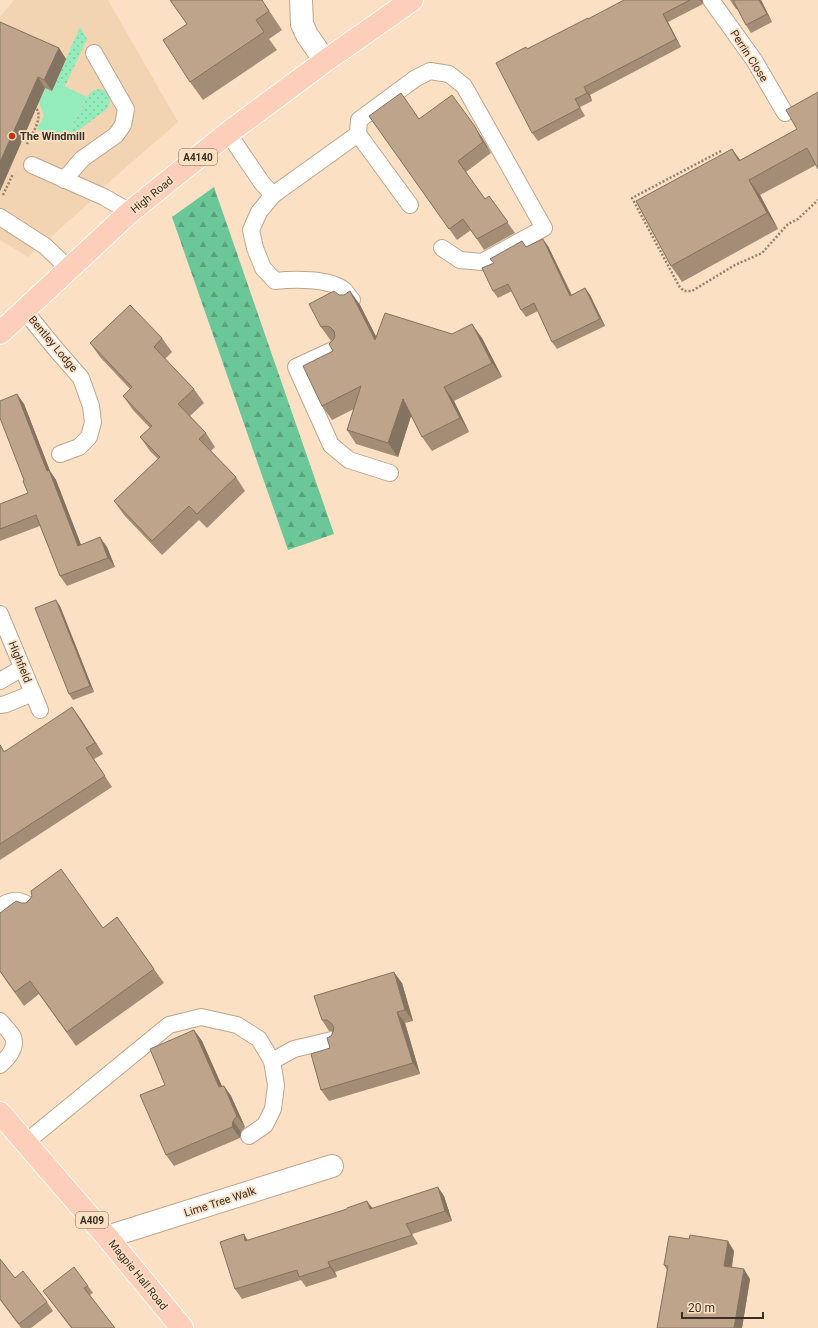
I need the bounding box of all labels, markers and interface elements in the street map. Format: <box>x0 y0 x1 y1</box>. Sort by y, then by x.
street label: Perrin Close <box>727 28 771 85</box>
place label: The Windmill <box>20 130 85 143</box>
marker: The Windmill <box>7 131 17 141</box>
road number: A4140 <box>179 149 217 165</box>
street label: High Road <box>128 174 176 216</box>
street label: Bentley Lodge <box>26 313 80 375</box>
street label: Highfield <box>6 639 34 685</box>
street label: Lime Tree Walk <box>183 1184 258 1220</box>
road number: A409 <box>76 1212 108 1228</box>
street label: Magpie Hall Road <box>106 1237 170 1313</box>
scale bar <box>682 1294 763 1320</box>
text: 20 m <box>688 1301 715 1315</box>

